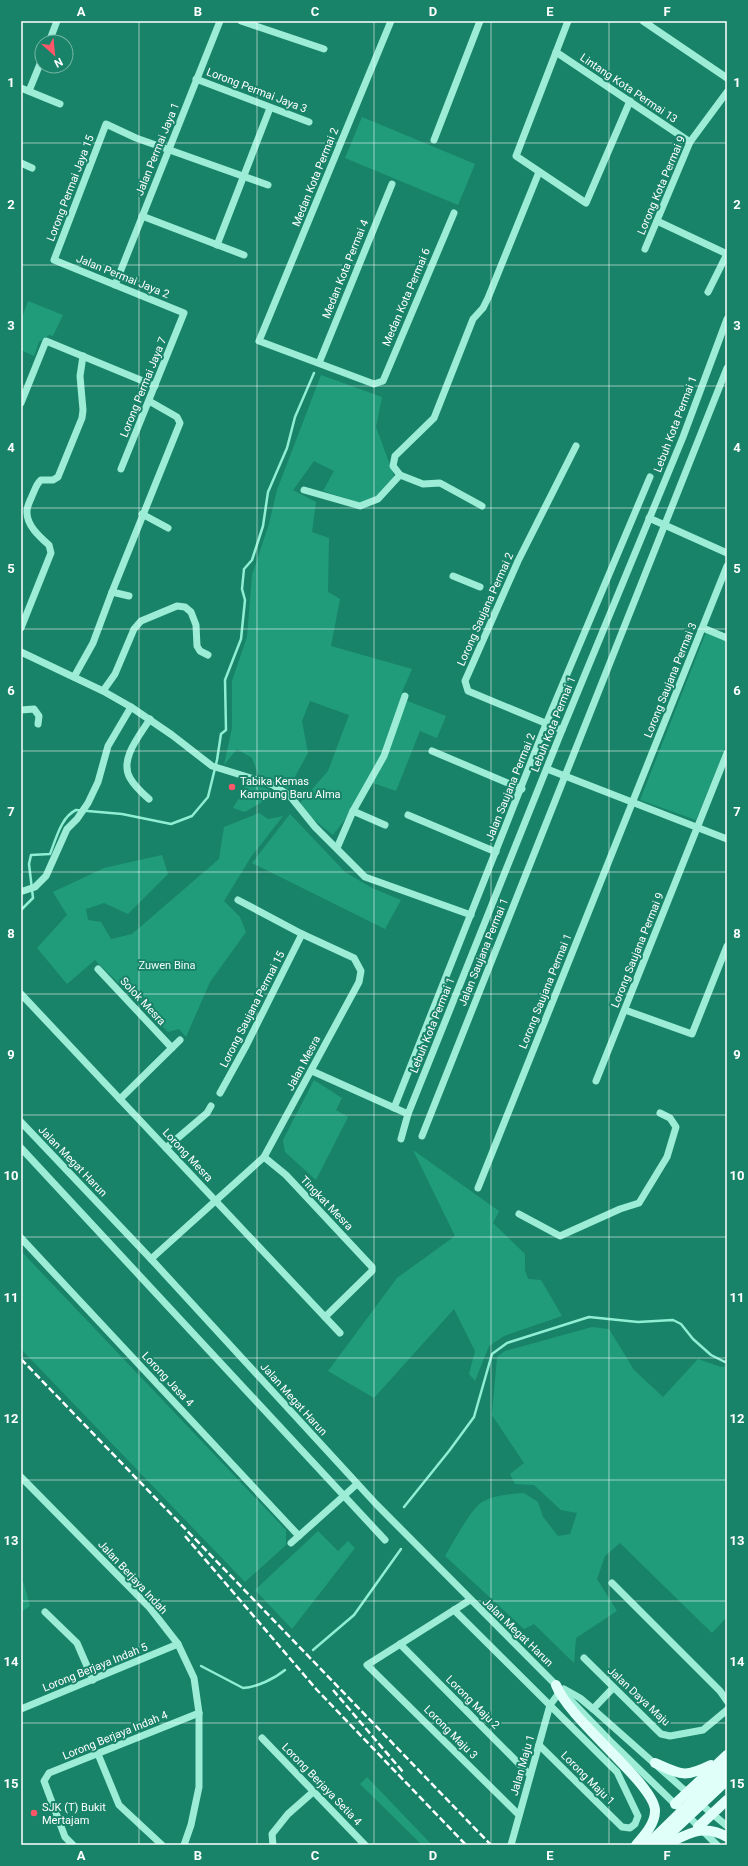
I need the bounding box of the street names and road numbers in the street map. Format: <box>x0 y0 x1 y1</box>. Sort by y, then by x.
street label: Lintang Kota Permai 13 <box>578 51 680 126</box>
street label: Lorong Permai Jaya 3 <box>205 65 309 116</box>
street label: Jalan Permai Jaya 1 <box>133 101 182 198</box>
street label: Medan Kota Permai 2 <box>290 126 341 228</box>
street label: Lorong Permai Jaya 15 <box>44 133 97 243</box>
street label: Lorong Kota Permai 9 <box>635 134 688 237</box>
street label: Medan Kota Permai 4 <box>320 218 371 320</box>
street label: Medan Kota Permai 6 <box>380 246 433 348</box>
street label: Jalan Permai Jaya 2 <box>74 252 171 301</box>
street label: Lorong Permai Jaya 7 <box>117 335 169 439</box>
street label: Lebuh Kota Permai 1 <box>651 374 700 474</box>
street label: Lorong Saujana Permai 2 <box>455 551 516 668</box>
street label: Lorong Saujana Permai 3 <box>641 621 699 740</box>
street label: Lebuh Kota Permai 1 <box>528 675 579 774</box>
street label: Jalan Saujana Permai 2 <box>483 731 538 843</box>
street label: Lorong Saujana Permai 9 <box>608 891 666 1010</box>
street label: Jalan Saujana Permai 1 <box>456 896 511 1008</box>
street label: Lorong Saujana Permai 1 <box>516 932 574 1051</box>
street label: Lorong Saujana Permai 15 <box>217 949 287 1070</box>
street label: Solok Mesra <box>117 975 168 1028</box>
street label: Lebuh Kota Permai 1 <box>407 976 458 1075</box>
street label: Jalan Mesra <box>284 1034 323 1093</box>
street label: Jalan Megat Harun <box>36 1123 110 1199</box>
street label: Lorong Mesra <box>160 1126 215 1185</box>
street label: Tingkat Mesra <box>298 1174 356 1233</box>
street label: Lorong Jasa 4 <box>139 1349 196 1409</box>
street label: Jalan Megat Harun <box>258 1360 330 1438</box>
street label: Jalan Berjaya Indah <box>95 1538 170 1617</box>
street label: Jalan Megat Harun <box>480 1595 556 1669</box>
street label: Lorong Berjaya Indah 5 <box>41 1640 150 1694</box>
street label: Jalan Daya Maju <box>605 1664 673 1729</box>
street label: Lorong Maju 2 <box>443 1673 502 1732</box>
street label: Lorong Maju 3 <box>421 1703 480 1762</box>
street label: Lorong Berjaya Indah 4 <box>61 1708 170 1762</box>
street label: Jalan Maju 1 <box>508 1733 537 1797</box>
street label: Lorong Berjaya Setia 4 <box>279 1740 364 1828</box>
street label: Lorong Maju 1 <box>558 1749 617 1808</box>

